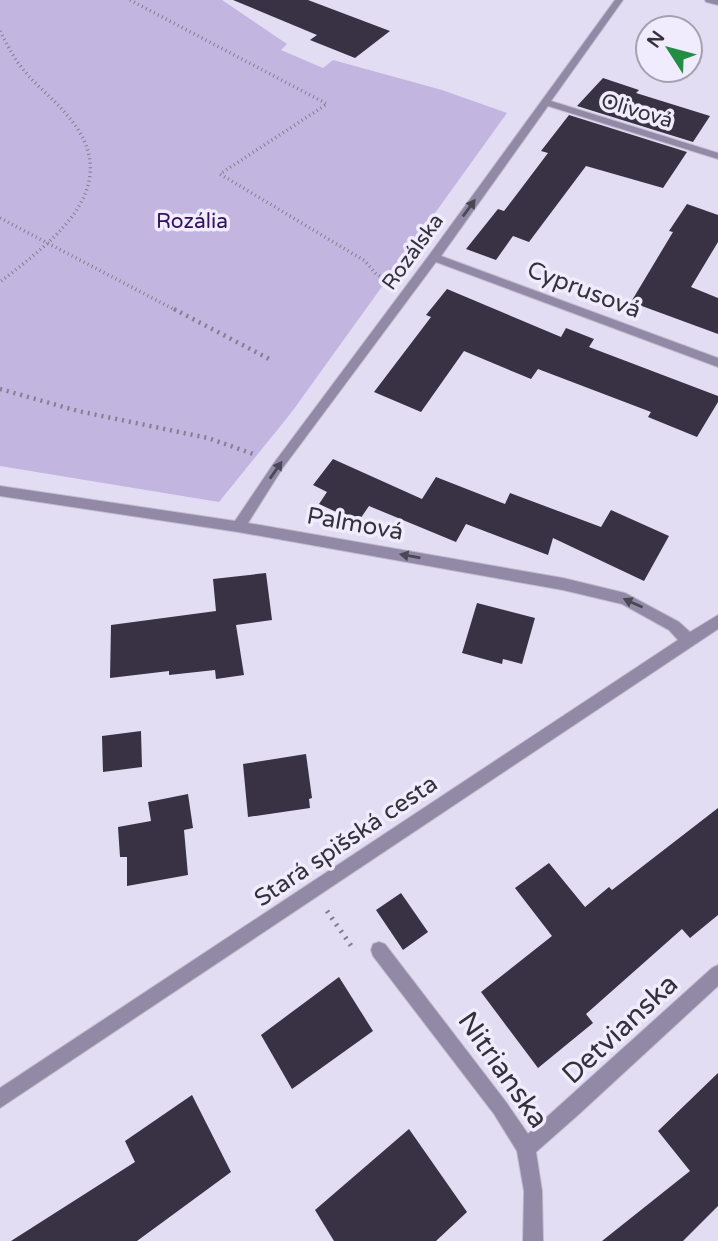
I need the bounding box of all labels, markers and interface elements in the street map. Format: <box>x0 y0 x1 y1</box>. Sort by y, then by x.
north arrow <box>634 14 704 84</box>
text: N <box>643 27 669 52</box>
street label: Olivová <box>598 88 676 134</box>
one-way arrow <box>462 199 476 217</box>
park label: Rozália <box>156 209 228 234</box>
street label: Rozálska <box>377 209 449 295</box>
street label: Cyprusová <box>523 255 645 325</box>
one-way arrow <box>269 461 283 479</box>
street label: Palmová <box>304 501 406 547</box>
one-way arrow <box>399 551 421 562</box>
one-way arrow <box>623 597 643 609</box>
street label: Stará spišská cesta <box>249 769 443 913</box>
street label: Detvianska <box>555 967 685 1091</box>
street label: Nitrianska <box>450 1005 556 1135</box>

